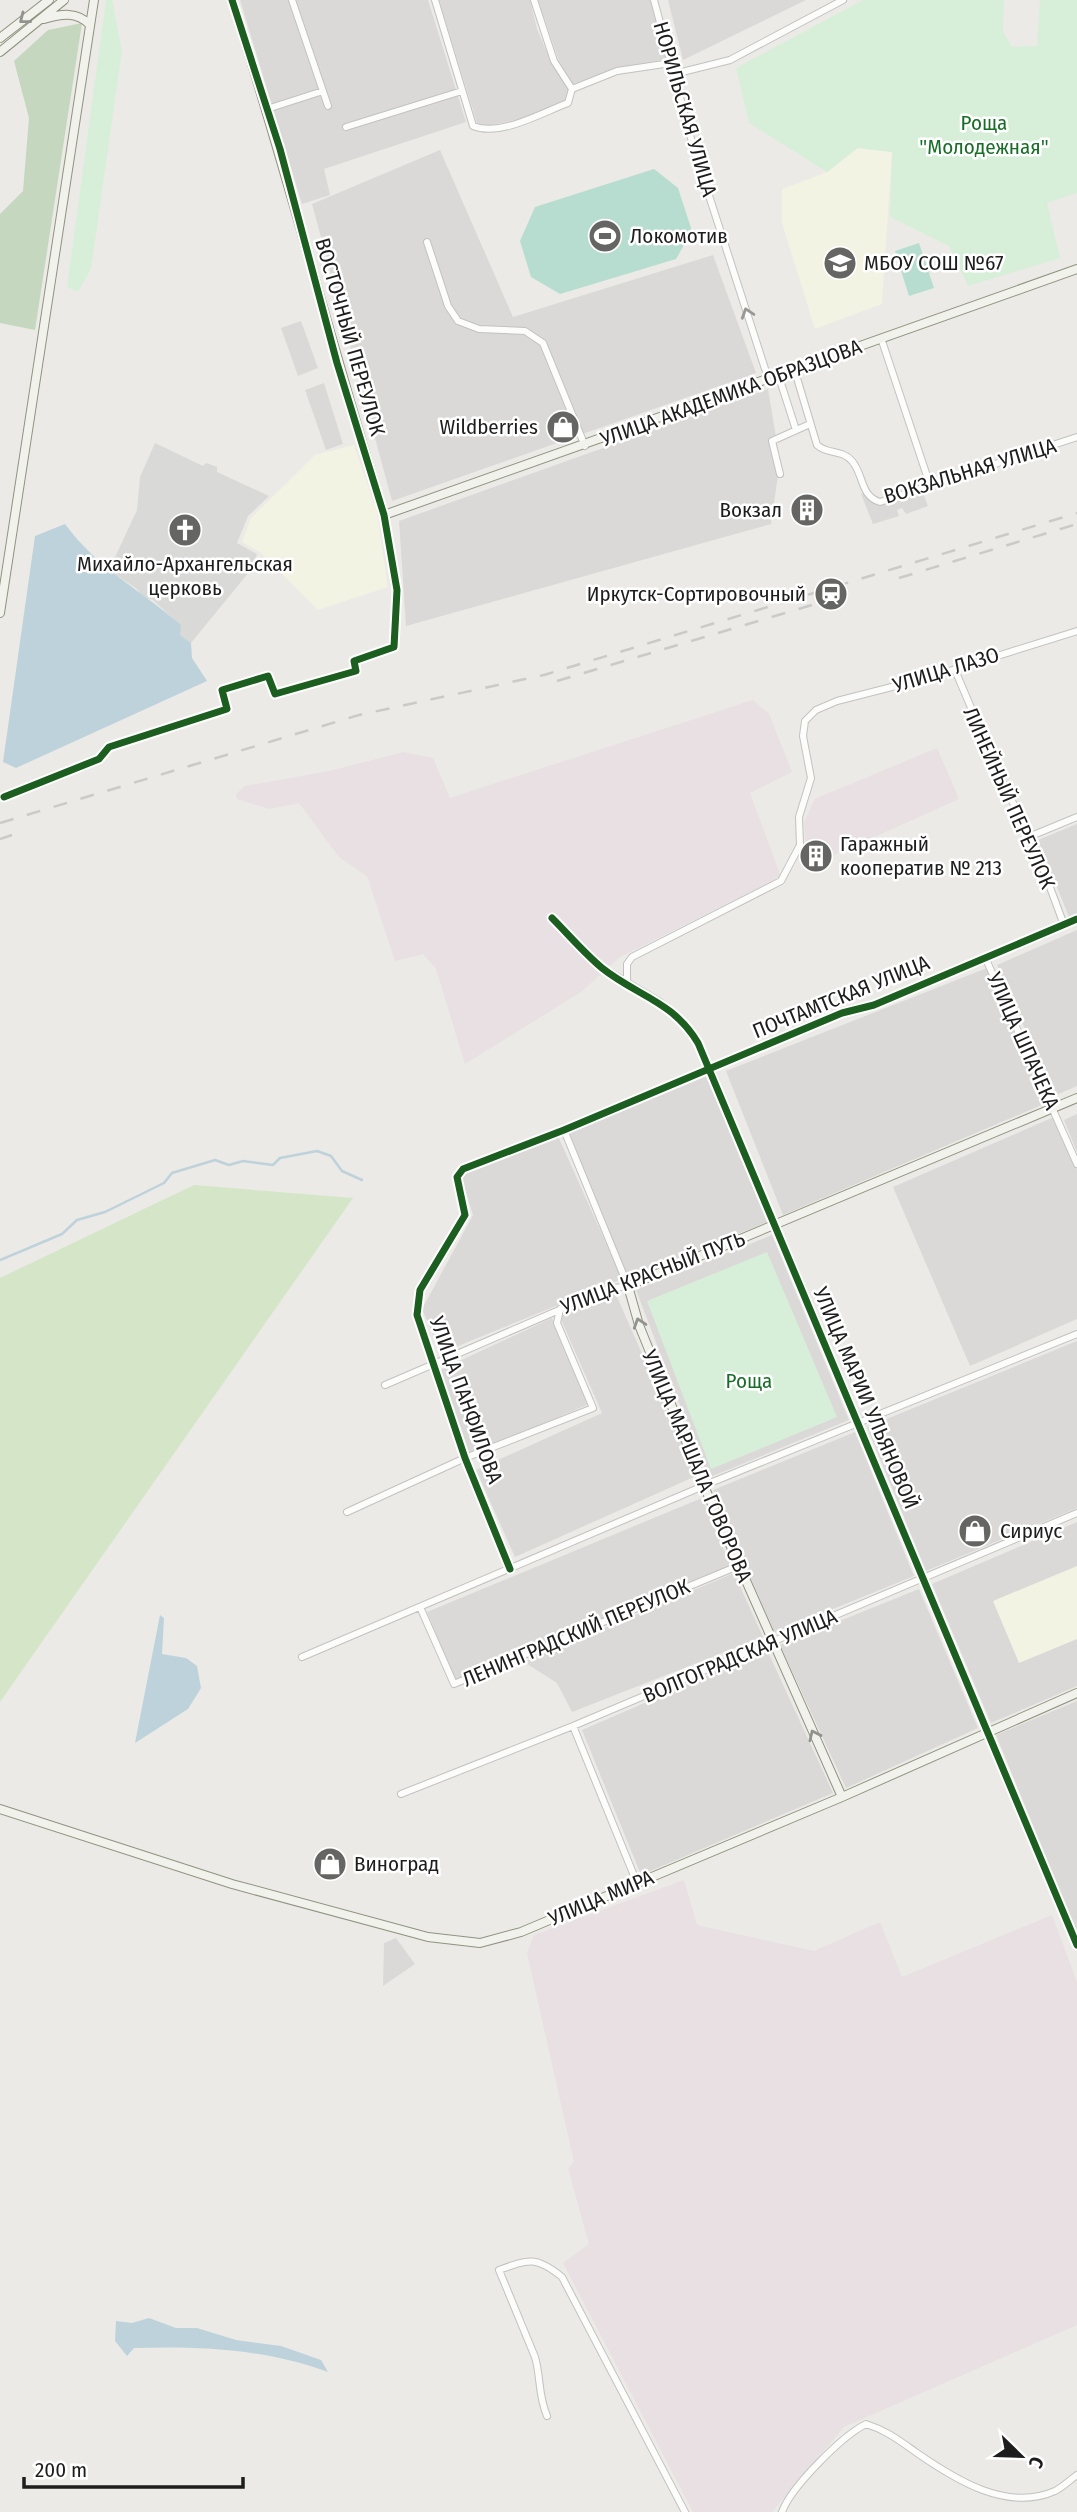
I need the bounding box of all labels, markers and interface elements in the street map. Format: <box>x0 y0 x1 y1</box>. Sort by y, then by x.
one-way arrow <box>20 10 32 23</box>
street label: НОРИЛЬСКАЯ УЛИЦА <box>648 18 722 200</box>
park label: Роща "Молодежная" <box>919 110 1049 160</box>
sports icon: Локомотив <box>586 217 624 255</box>
place label: Локомотив <box>630 223 728 249</box>
street label: ВОСТОЧНЫЙ ПЕРЕУЛОК <box>309 235 391 440</box>
school or university icon: МБОУ СОШ №67 <box>821 244 859 282</box>
place label: МБОУ СОШ №67 <box>864 250 1003 276</box>
one-way arrow <box>741 307 755 320</box>
street label: УЛИЦА АКАДЕМИКА ОБРАЗЦОВА <box>596 334 865 453</box>
shop icon: Wildberries <box>544 408 582 446</box>
place label: Wildberries <box>439 414 538 440</box>
street label: ВОКЗАЛЬНАЯ УЛИЦА <box>881 432 1059 510</box>
building icon: Вокзал <box>788 491 826 529</box>
place label: Вокзал <box>719 497 782 523</box>
church icon: Михайло-Архангельская церковь <box>166 511 204 549</box>
place label: Михайло-Архангельская церковь <box>77 551 293 601</box>
station icon: Иркутск-Сортировочный <box>812 575 850 613</box>
place label: Иркутск-Сортировочный <box>587 581 806 607</box>
street label: УЛИЦА ЛАЗО <box>889 641 1002 699</box>
street label: ЛИНЕЙНЫЙ ПЕРЕУЛОК <box>957 703 1061 894</box>
place label: Гаражный кооператив № 213 <box>840 831 1002 881</box>
building icon: Гаражный кооператив № 213 <box>797 837 835 875</box>
street label: ПОЧТАМТСКАЯ УЛИЦА <box>749 950 933 1044</box>
street label: УЛИЦА ШПАЧЕКА <box>981 967 1065 1114</box>
street label: УЛИЦА КРАСНЫЙ ПУТЬ <box>556 1226 749 1321</box>
street label: УЛИЦА МАРИИ УЛЬЯНОВОЙ <box>807 1282 925 1513</box>
street label: УЛИЦА ПАНФИЛОВА <box>423 1312 508 1487</box>
one-way arrow <box>633 1317 647 1329</box>
street label: УЛИЦА МАРШАЛА ГОВОРОВА <box>636 1345 758 1586</box>
park label: Роща <box>726 1368 772 1394</box>
shop icon: Сириус <box>956 1512 994 1550</box>
place label: Сириус <box>1000 1518 1062 1544</box>
street label: ЛЕНИНГРАДСКИЙ ПЕРЕУЛОК <box>458 1573 694 1693</box>
street label: ВОЛГОГРАДСКАЯ УЛИЦА <box>639 1603 841 1709</box>
one-way arrow <box>808 1730 822 1742</box>
shop icon: Виноград <box>311 1845 349 1883</box>
place label: Виноград <box>354 1851 439 1877</box>
street label: УЛИЦА МИРА <box>543 1864 658 1932</box>
north arrow <box>986 2421 1056 2491</box>
scale bar <box>24 2446 243 2490</box>
text: С <box>1024 2453 1049 2472</box>
text: 200 m <box>35 2457 87 2483</box>

